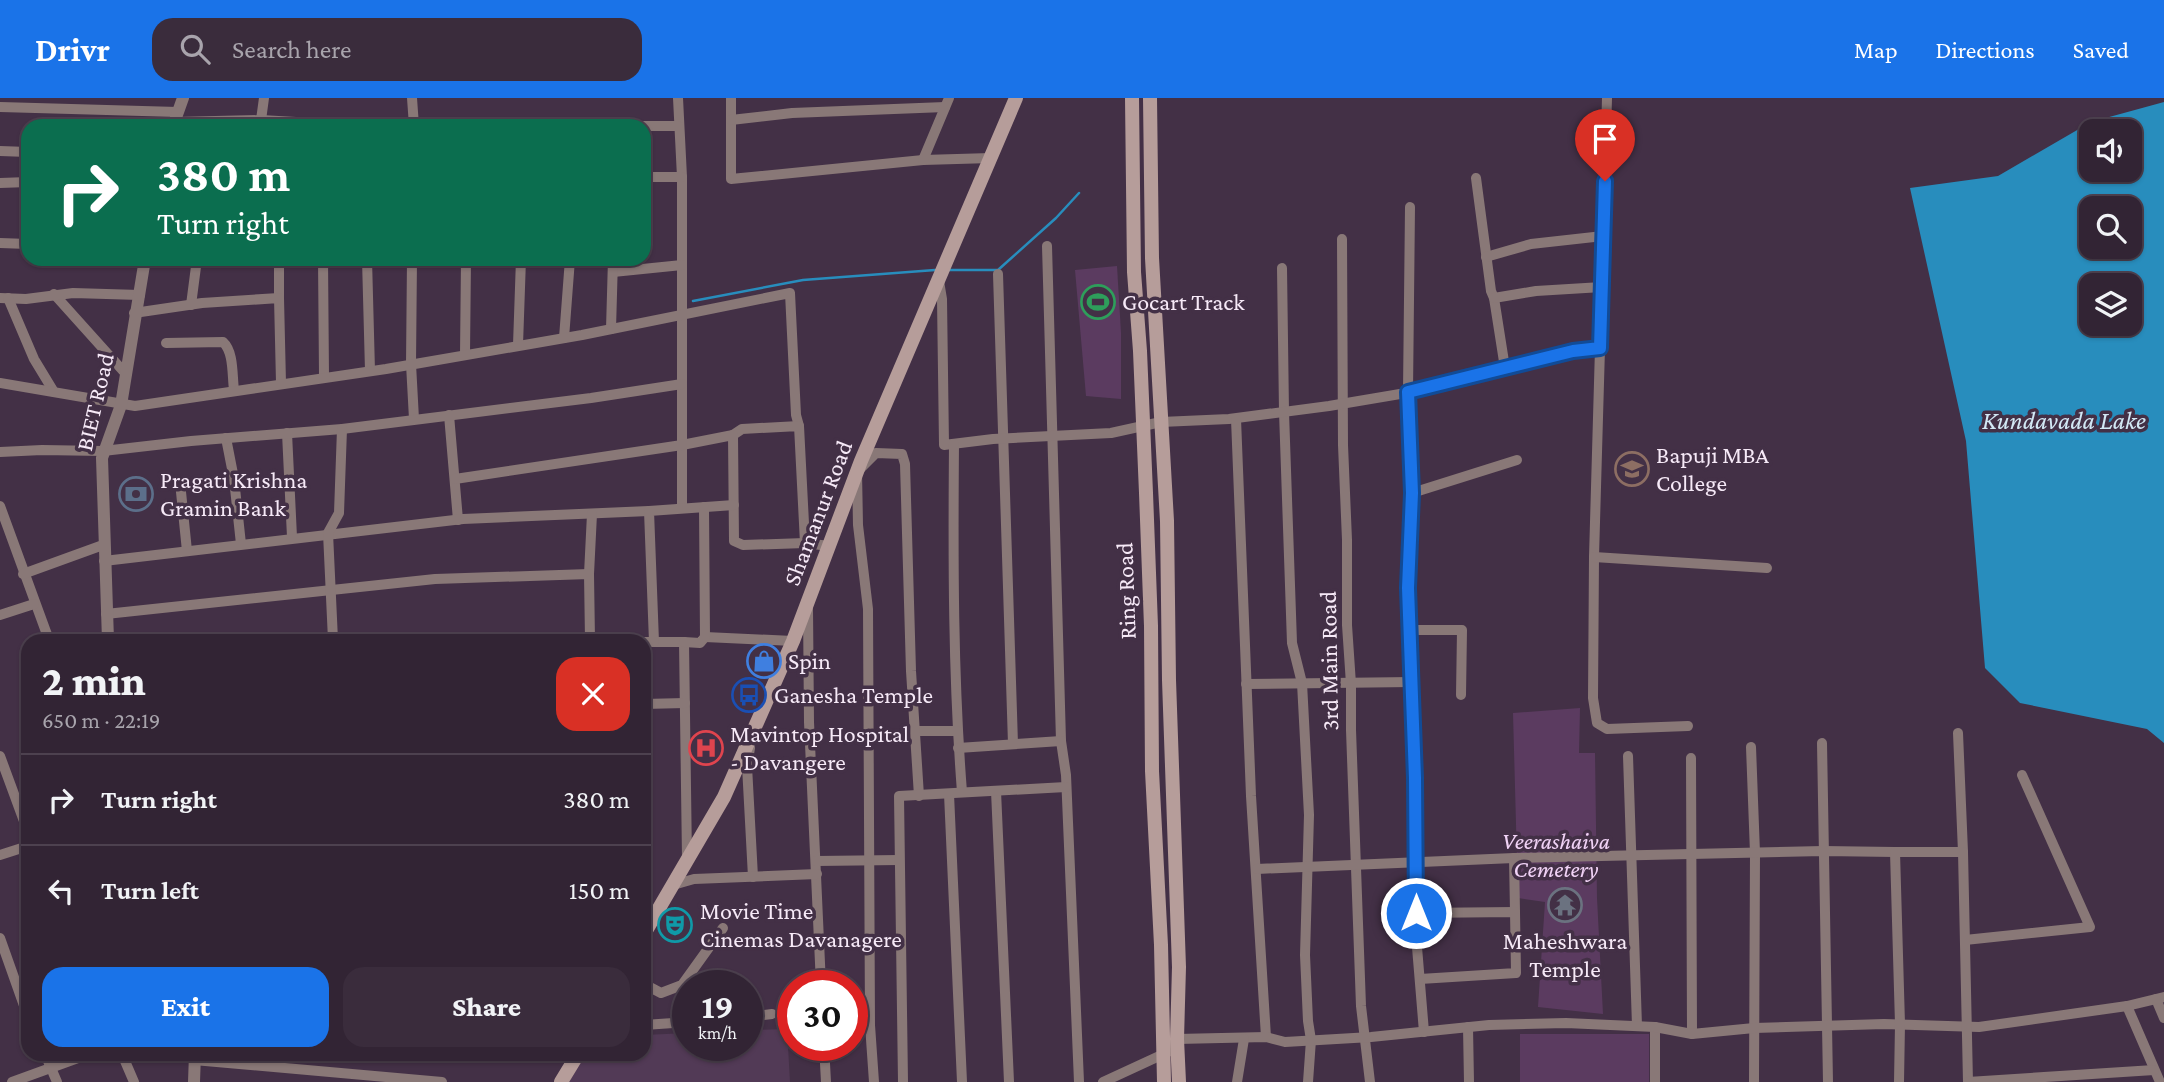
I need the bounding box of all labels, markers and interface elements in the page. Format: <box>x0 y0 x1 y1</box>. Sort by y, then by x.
search box <box>152 18 642 81</box>
icon: search <box>176 30 214 68</box>
text: Drivr <box>35 31 110 68</box>
text: Search here <box>232 35 351 64</box>
text: Map <box>1854 36 1898 63</box>
text: Directions <box>1936 36 2035 63</box>
text: Saved <box>2073 36 2129 63</box>
pin <box>1575 109 1635 181</box>
map controls <box>2079 119 2142 336</box>
button: sound <box>2079 119 2142 182</box>
icon: arrive <box>1586 120 1624 158</box>
icon: right <box>42 147 133 238</box>
text: 380 m <box>157 147 290 202</box>
button: search <box>2079 196 2142 259</box>
text: Turn right <box>157 205 289 241</box>
button: layers <box>2079 273 2142 336</box>
sports icon: Gocart Track <box>1079 283 1117 321</box>
place label: Gocart Track <box>1122 288 1245 315</box>
street label: BIET Road <box>70 350 119 453</box>
water label: Kundavada Lake <box>1982 406 2146 435</box>
street label: Shamanur Road <box>778 436 858 589</box>
place label: Bapuji MBA College <box>1656 441 1769 496</box>
school or university icon: Bapuji MBA College <box>1613 450 1651 488</box>
place label: Pragati Krishna Gramin Bank <box>160 466 307 521</box>
bank icon: Pragati Krishna Gramin Bank <box>117 475 155 513</box>
street label: Ring Road <box>1110 542 1141 640</box>
street label: 3rd Main Road <box>1314 590 1343 731</box>
shop icon: Spin <box>745 642 783 680</box>
place label: Spin <box>788 647 831 674</box>
text: 2 min <box>42 657 146 704</box>
button: close <box>556 657 630 731</box>
bus stop icon: Ganesha Temple <box>730 676 768 714</box>
place label: Ganesha Temple <box>774 681 933 708</box>
text: 650 m · 22:19 <box>42 707 161 733</box>
place label: Mavintop Hospital - Davangere <box>730 720 909 775</box>
hospital icon: Mavintop Hospital - Davangere <box>687 729 725 767</box>
icon: right <box>42 781 80 819</box>
text: Turn right <box>101 785 217 814</box>
text: 380 m <box>563 785 630 814</box>
park label: Veerashaiva Cemetery <box>1502 827 1610 882</box>
icon: left <box>42 872 80 910</box>
text: Turn left <box>101 876 199 905</box>
text: 150 m <box>569 876 630 905</box>
position arrow <box>1379 876 1453 950</box>
temple icon: Maheshwara Temple <box>1546 886 1584 924</box>
place label: Movie Time Cinemas Davanagere <box>700 897 902 952</box>
theatre icon: Movie Time Cinemas Davanagere <box>656 906 694 944</box>
place label: Maheshwara Temple <box>1503 927 1627 982</box>
button: Exit <box>42 967 329 1047</box>
button: Share <box>343 967 630 1047</box>
speed limit sign: 30 <box>777 970 868 1061</box>
text: 19 <box>701 987 734 1026</box>
text: km/h <box>698 1023 737 1043</box>

